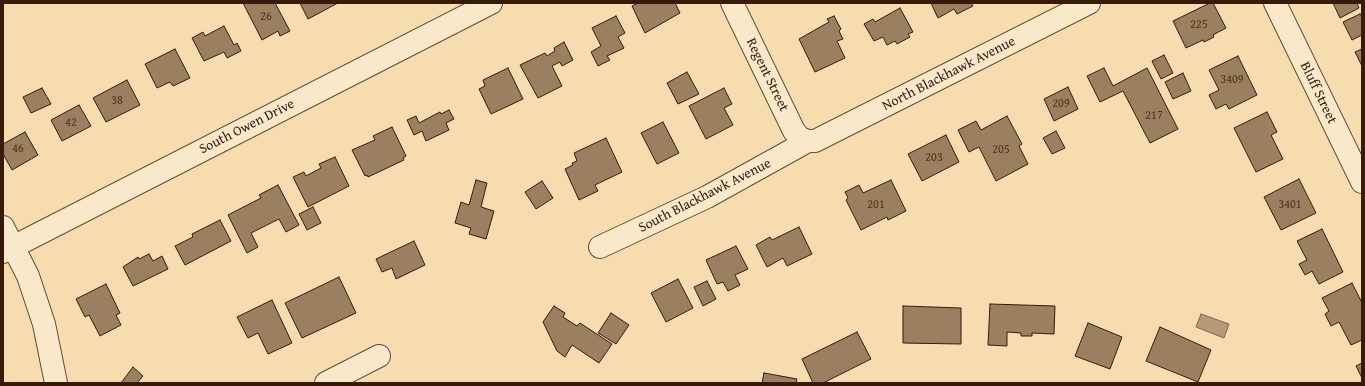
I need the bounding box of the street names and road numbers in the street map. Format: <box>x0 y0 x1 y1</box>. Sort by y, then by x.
street label: North Blackhawk Avenue <box>880 33 1018 115</box>
street label: Regent Street <box>742 36 792 114</box>
street label: Bluff Street <box>1296 59 1340 127</box>
street label: South Owen Drive <box>197 96 297 158</box>
street label: South Blackhawk Avenue <box>636 155 774 237</box>

